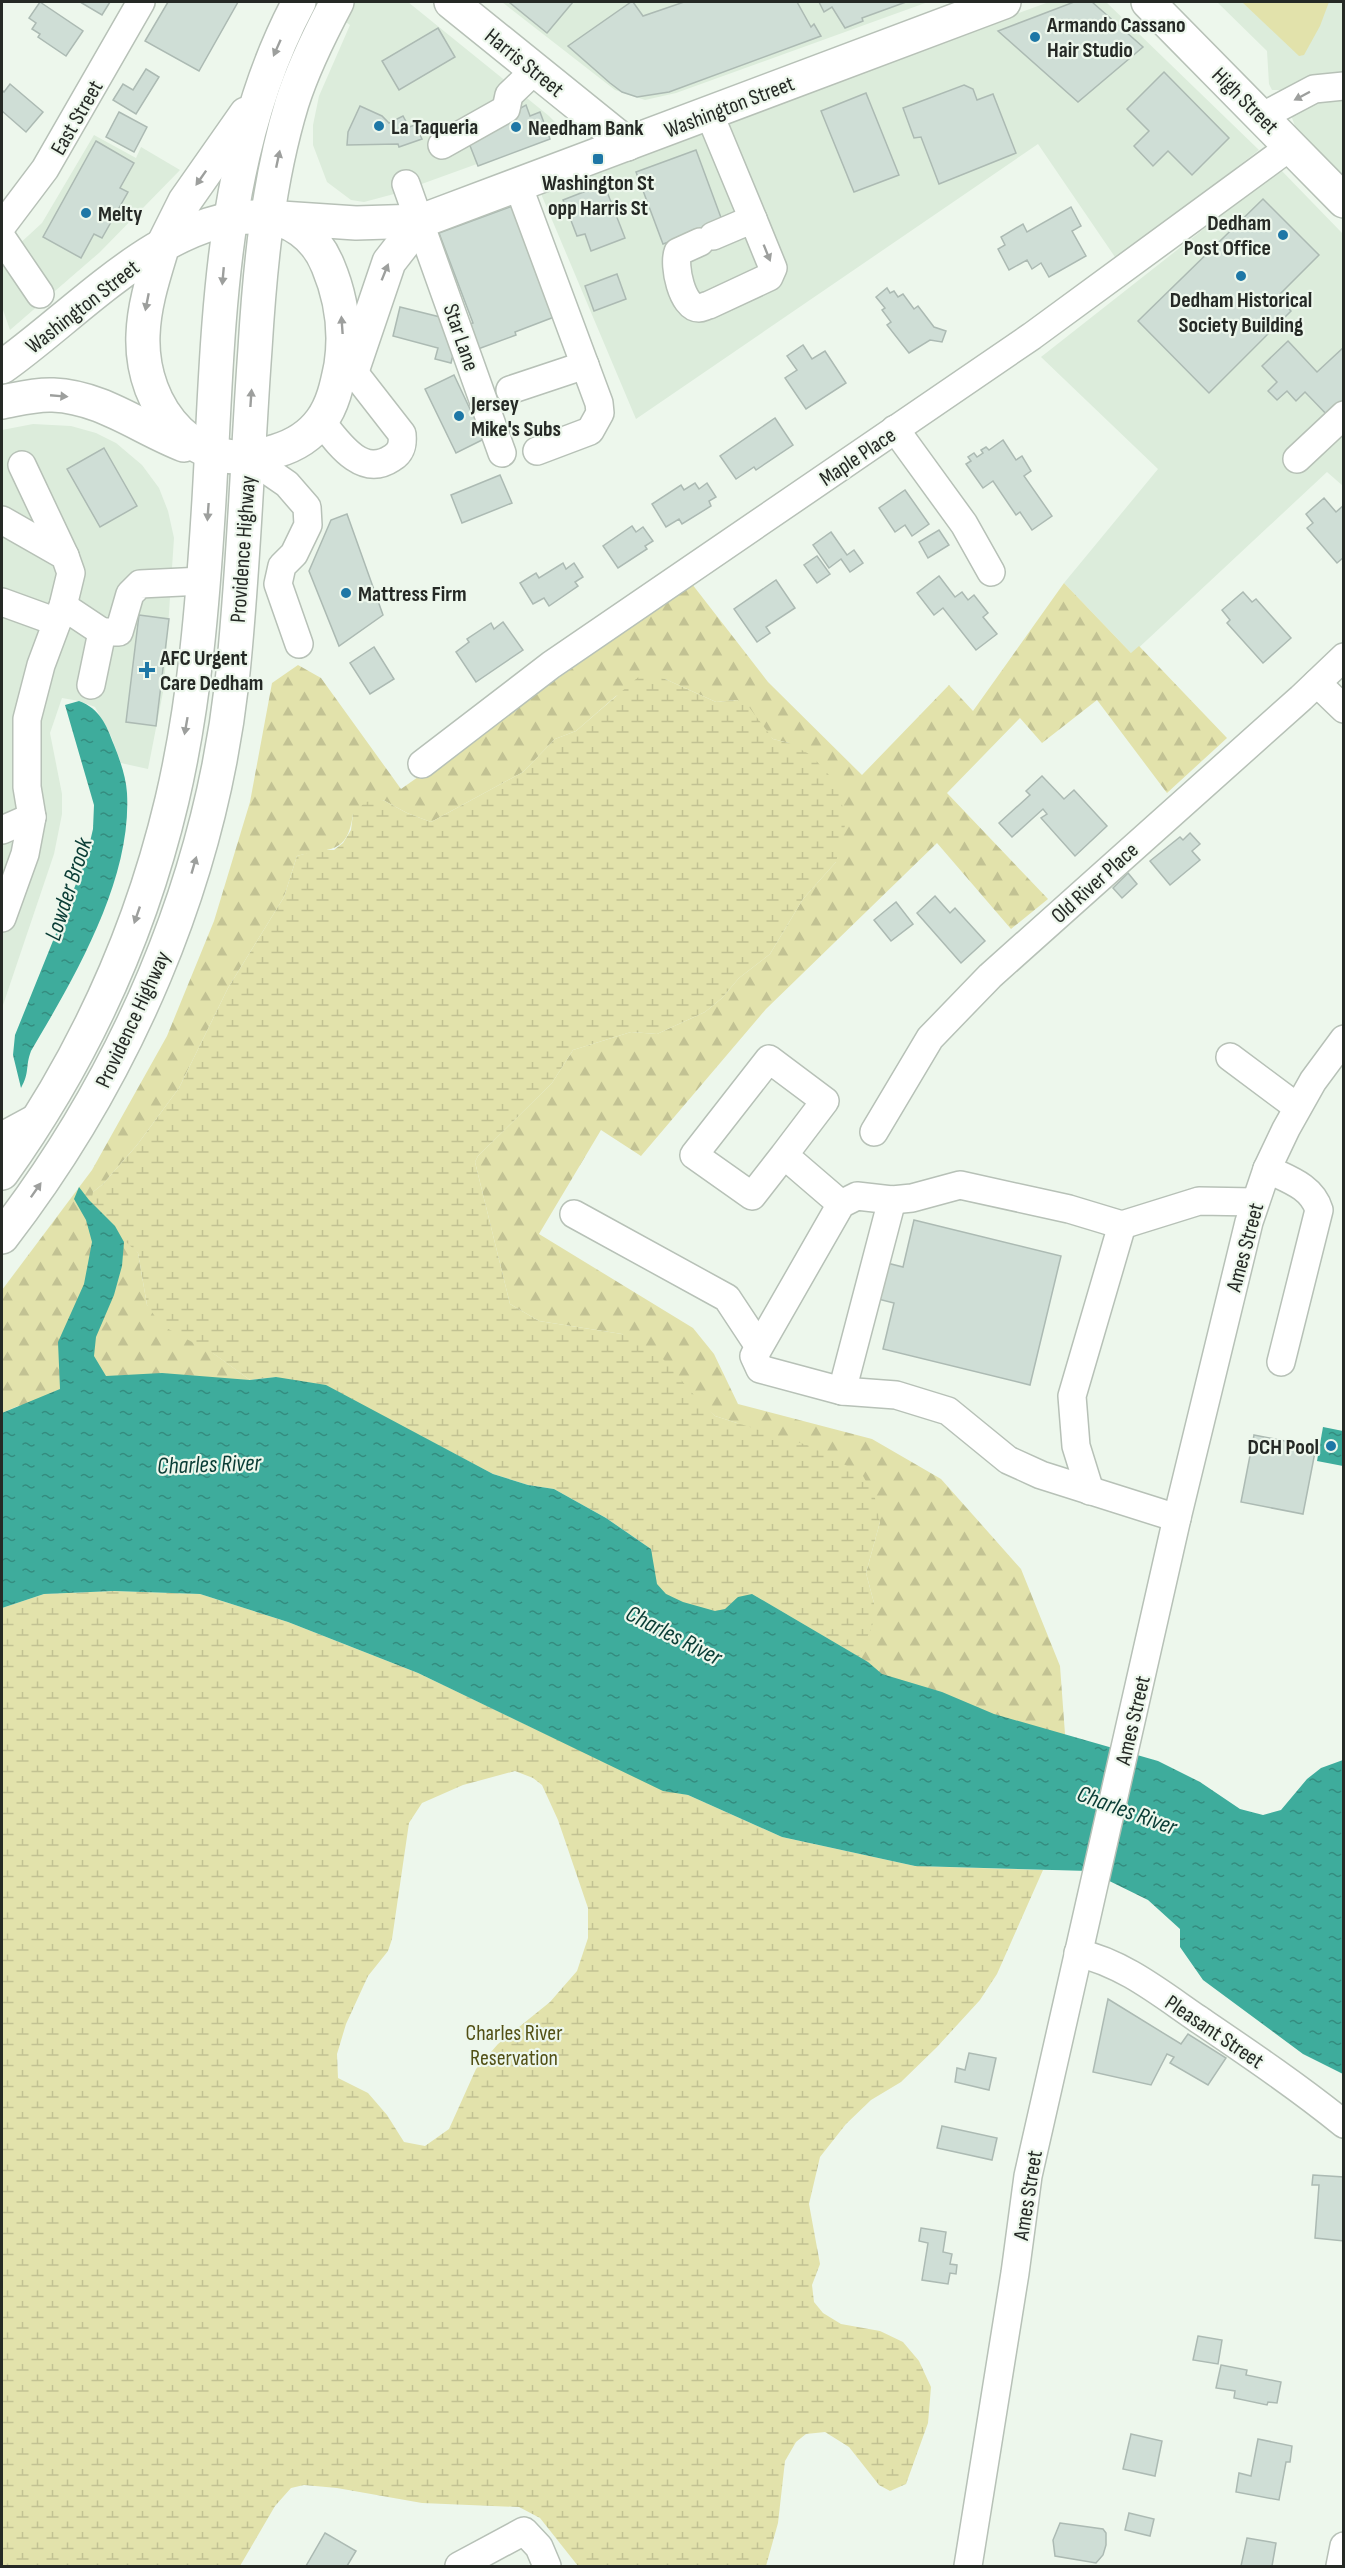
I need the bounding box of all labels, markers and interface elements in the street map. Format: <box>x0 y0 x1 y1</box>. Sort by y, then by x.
place label: Armando Cassano Hair Studio <box>1046 12 1186 64</box>
street label: Harris Street <box>479 23 569 103</box>
marker: Armando Cassano Hair Studio <box>1028 30 1042 44</box>
one-way arrow <box>273 39 282 56</box>
street label: High Street <box>1206 62 1284 140</box>
street label: Washington Street <box>661 70 798 145</box>
street label: East Street <box>45 75 110 160</box>
one-way arrow <box>1293 91 1310 101</box>
place label: La Taqueria <box>391 114 478 141</box>
place label: Needham Bank <box>528 115 644 142</box>
marker: La Taqueria <box>372 119 386 133</box>
marker: Needham Bank <box>509 120 523 134</box>
one-way arrow <box>274 150 283 169</box>
marker: Washington St opp Harris St <box>591 152 605 166</box>
one-way arrow <box>195 169 207 185</box>
place label: Washington St opp Harris St <box>542 170 654 222</box>
place label: Melty <box>98 201 142 228</box>
marker: Melty <box>79 206 93 220</box>
place label: Dedham Post Office <box>1184 210 1271 262</box>
marker: Dedham Post Office <box>1276 228 1290 242</box>
one-way arrow <box>762 244 772 262</box>
street label: Washington Street <box>21 254 145 360</box>
one-way arrow <box>380 263 390 281</box>
one-way arrow <box>218 267 228 286</box>
marker: Dedham Historical Society Building <box>1234 269 1248 283</box>
place label: Dedham Historical Society Building <box>1170 287 1312 339</box>
one-way arrow <box>142 292 151 311</box>
street label: Star Lane <box>437 300 485 375</box>
one-way arrow <box>337 315 347 334</box>
one-way arrow <box>247 389 256 408</box>
one-way arrow <box>50 391 69 400</box>
place label: Jersey Mike's Subs <box>470 391 561 443</box>
marker: Jersey Mike's Subs <box>452 409 466 423</box>
street label: Maple Place <box>814 422 901 493</box>
street label: Providence Highway <box>225 474 262 624</box>
one-way arrow <box>204 502 213 521</box>
place label: Mattress Firm <box>358 581 467 608</box>
marker: Mattress Firm <box>339 586 353 600</box>
place label: AFC Urgent Care Dedham <box>159 645 263 697</box>
marker: AFC Urgent Care Dedham <box>138 661 156 679</box>
one-way arrow <box>181 717 190 736</box>
water label: Lowder Brook <box>38 833 99 944</box>
street label: Old River Place <box>1046 837 1144 929</box>
one-way arrow <box>190 856 199 874</box>
one-way arrow <box>132 906 142 924</box>
street label: Providence Highway <box>90 947 177 1092</box>
one-way arrow <box>30 1182 42 1197</box>
street label: Ames Street <box>1220 1200 1270 1296</box>
place label: DCH Pool <box>1248 1434 1319 1461</box>
marker: DCH Pool <box>1324 1439 1338 1453</box>
water label: Charles River <box>157 1448 263 1481</box>
water label: Charles River <box>621 1599 728 1673</box>
street label: Ames Street <box>1110 1673 1157 1768</box>
water label: Charles River <box>1073 1779 1182 1842</box>
street label: Pleasant Street <box>1160 1989 1269 2075</box>
park label: Charles River Reservation <box>466 2020 562 2072</box>
street label: Ames Street <box>1008 2148 1049 2243</box>

